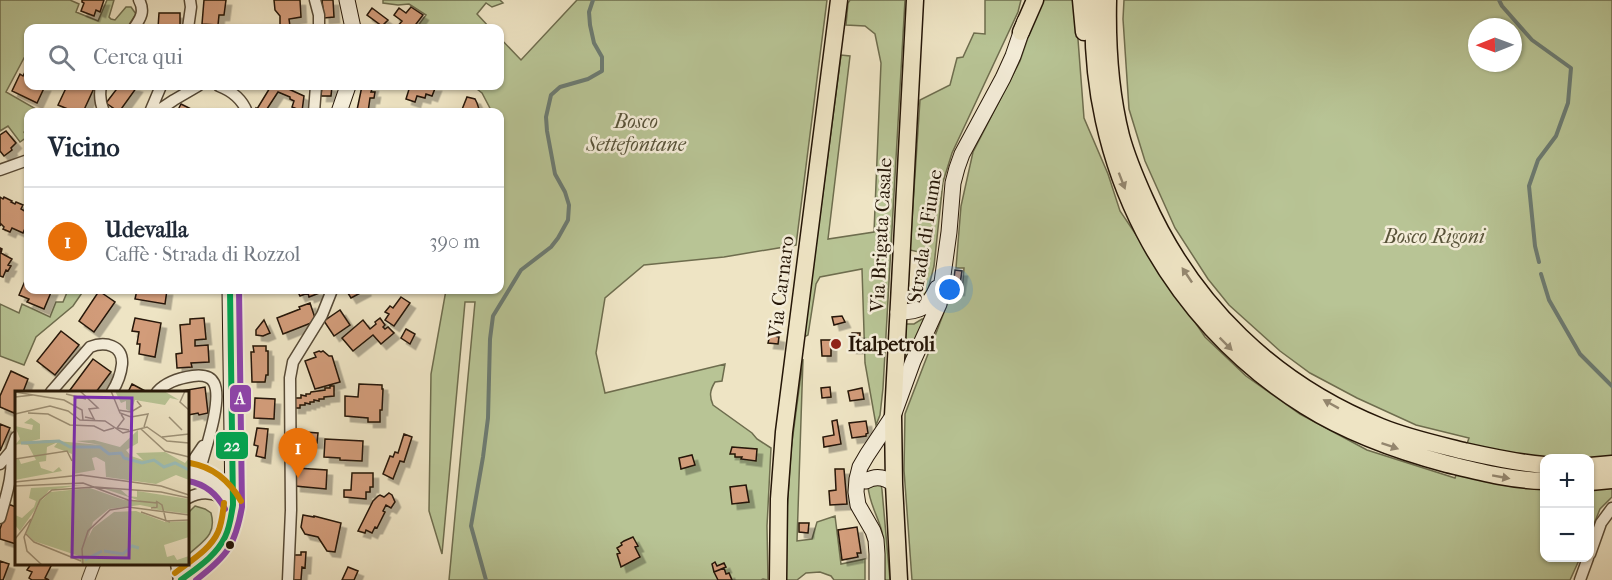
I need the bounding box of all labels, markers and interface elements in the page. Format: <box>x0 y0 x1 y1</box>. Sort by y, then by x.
north arrow <box>1468 18 1522 72</box>
search box <box>24 24 504 90</box>
icon: search <box>45 41 78 74</box>
text: Cerca qui <box>93 44 183 70</box>
park label: Bosco Settefontane <box>585 110 687 156</box>
text: Vicino <box>48 132 120 163</box>
street label: Via Brigata Casale <box>865 157 897 314</box>
street label: Strada di Fiume <box>903 167 947 304</box>
one-way arrow <box>1117 172 1127 190</box>
text: Udevalla <box>105 217 188 243</box>
park label: Bosco Rigoni <box>1382 225 1486 248</box>
text: 1 <box>64 230 71 253</box>
text: 390 m <box>429 230 480 253</box>
street label: Via Carnaro <box>763 234 799 341</box>
text: Caffè · Strada di Rozzol <box>105 243 300 266</box>
one-way arrow <box>1182 267 1193 283</box>
your location <box>935 275 964 304</box>
place label: Italpetroli <box>848 333 936 356</box>
one-way arrow <box>1219 336 1233 350</box>
marker: Italpetroli <box>829 337 843 351</box>
line badge: A <box>229 384 252 413</box>
text: A <box>234 389 246 408</box>
inset map <box>15 391 189 565</box>
one-way arrow <box>1322 399 1339 409</box>
pin: 1 <box>278 428 318 478</box>
line badge: 22 <box>215 431 249 460</box>
text: 22 <box>224 436 240 455</box>
one-way arrow <box>1381 442 1399 452</box>
map controls <box>1540 454 1594 562</box>
button: + <box>1540 454 1594 508</box>
one-way arrow <box>1492 472 1511 481</box>
button: − <box>1540 508 1594 562</box>
unlabelled marker <box>224 539 236 551</box>

